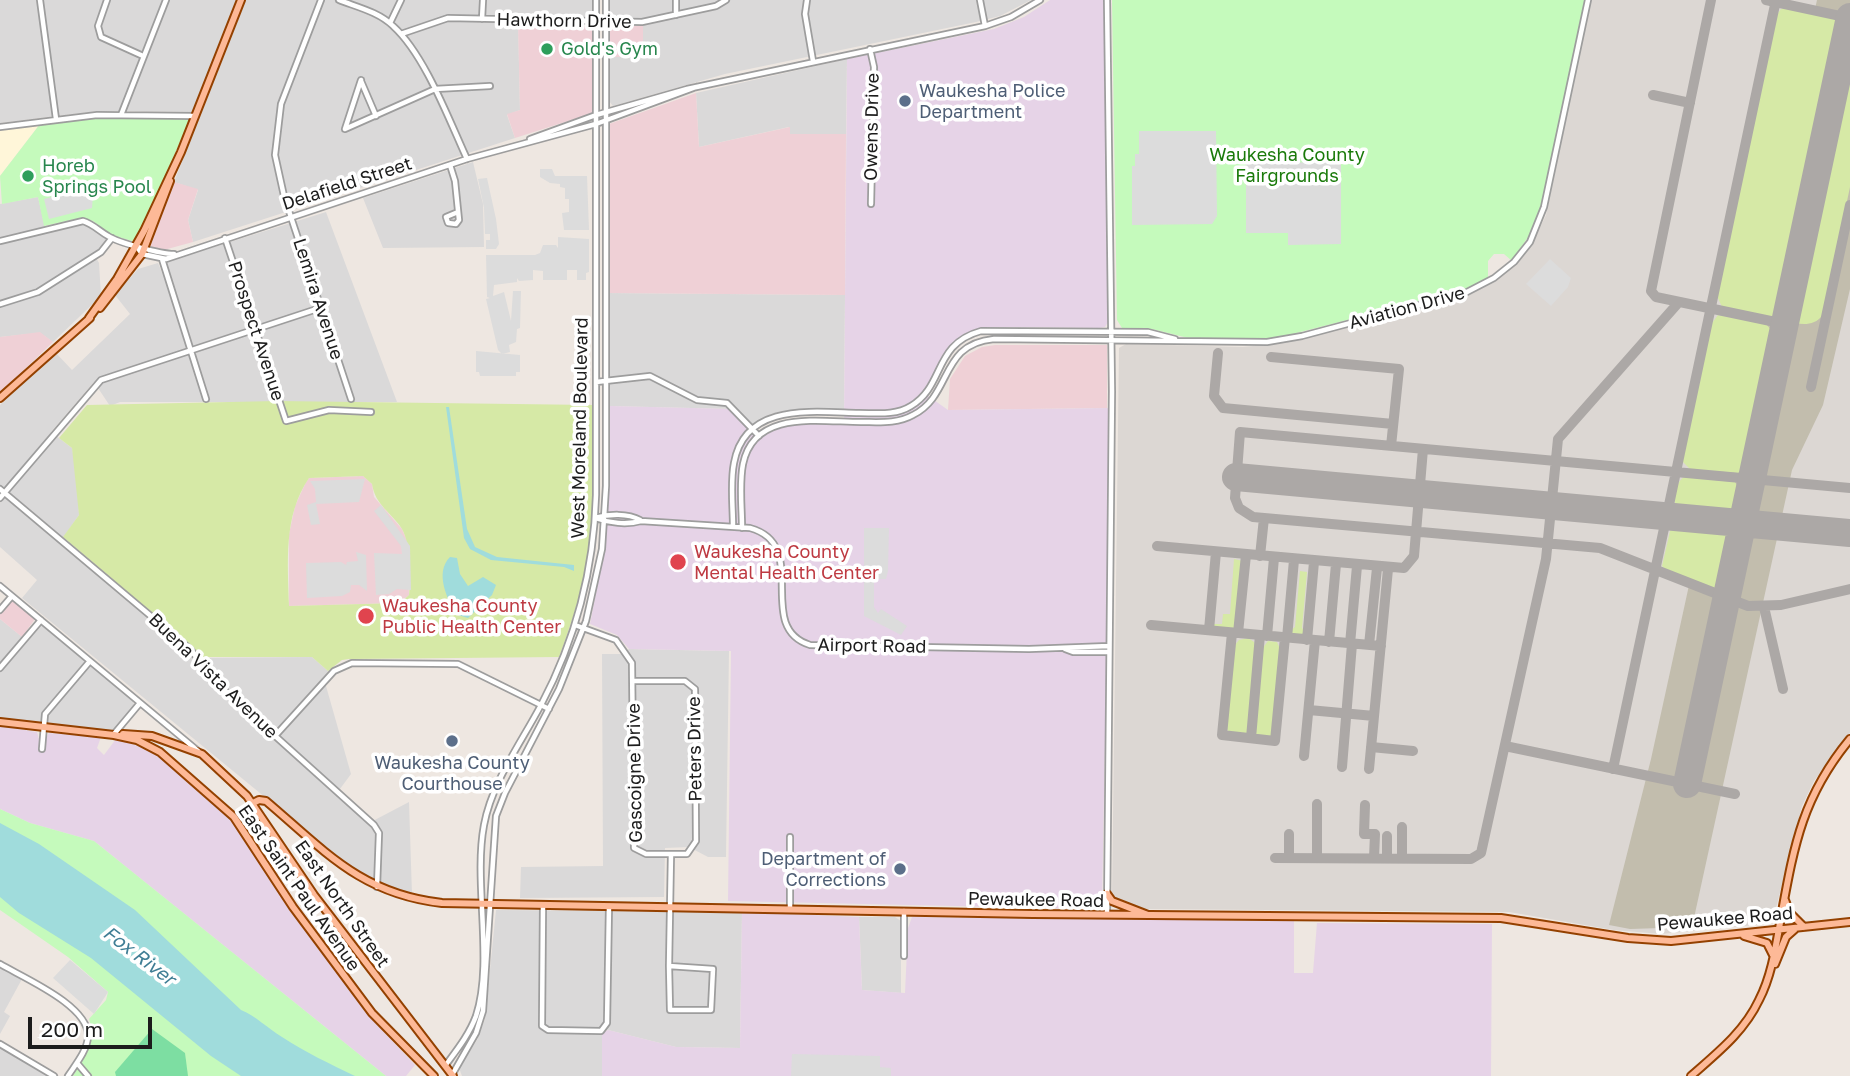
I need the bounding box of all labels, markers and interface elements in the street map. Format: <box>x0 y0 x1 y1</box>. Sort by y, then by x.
street label: Hawthorn Drive <box>496 9 632 33</box>
place label: Gold's Gym <box>561 38 658 60</box>
marker: Gold's Gym <box>539 41 555 57</box>
street label: Owens Drive <box>860 73 884 181</box>
place label: Waukesha Police Department <box>919 80 1065 122</box>
marker: Waukesha Police Department <box>897 93 913 109</box>
park label: Waukesha County Fairgrounds <box>1209 144 1365 186</box>
street label: Delafield Street <box>279 153 415 215</box>
place label: Horeb Springs Pool <box>42 155 152 198</box>
marker: Horeb Springs Pool <box>20 168 36 184</box>
street label: Lemira Avenue <box>288 236 348 362</box>
street label: Prospect Avenue <box>223 258 289 404</box>
street label: Aviation Drive <box>1347 282 1467 334</box>
street label: West Moreland Boulevard <box>567 317 593 539</box>
place label: Waukesha County Mental Health Center <box>694 541 879 584</box>
marker: Waukesha County Mental Health Center <box>668 552 688 572</box>
place label: Waukesha County Public Health Center <box>382 595 561 638</box>
marker: Waukesha County Public Health Center <box>356 606 376 626</box>
street label: Buena Vista Avenue <box>144 609 282 743</box>
street label: Airport Road <box>817 634 927 658</box>
street label: Peters Drive <box>683 696 707 802</box>
street label: Gascoigne Drive <box>623 703 647 843</box>
marker: Waukesha County Courthouse <box>444 733 460 749</box>
place label: Waukesha County Courthouse <box>374 752 530 794</box>
street label: East Saint Paul Avenue <box>233 801 365 975</box>
street label: East North Street <box>290 836 394 972</box>
place label: Department of Corrections <box>761 848 886 890</box>
marker: Department of Corrections <box>892 861 908 877</box>
street label: Pewaukee Road <box>968 888 1104 912</box>
street label: Pewaukee Road <box>1656 902 1794 936</box>
water label: Fox River <box>99 922 179 990</box>
scale bar <box>32 1002 156 1046</box>
text: 200 m <box>41 1016 103 1042</box>

